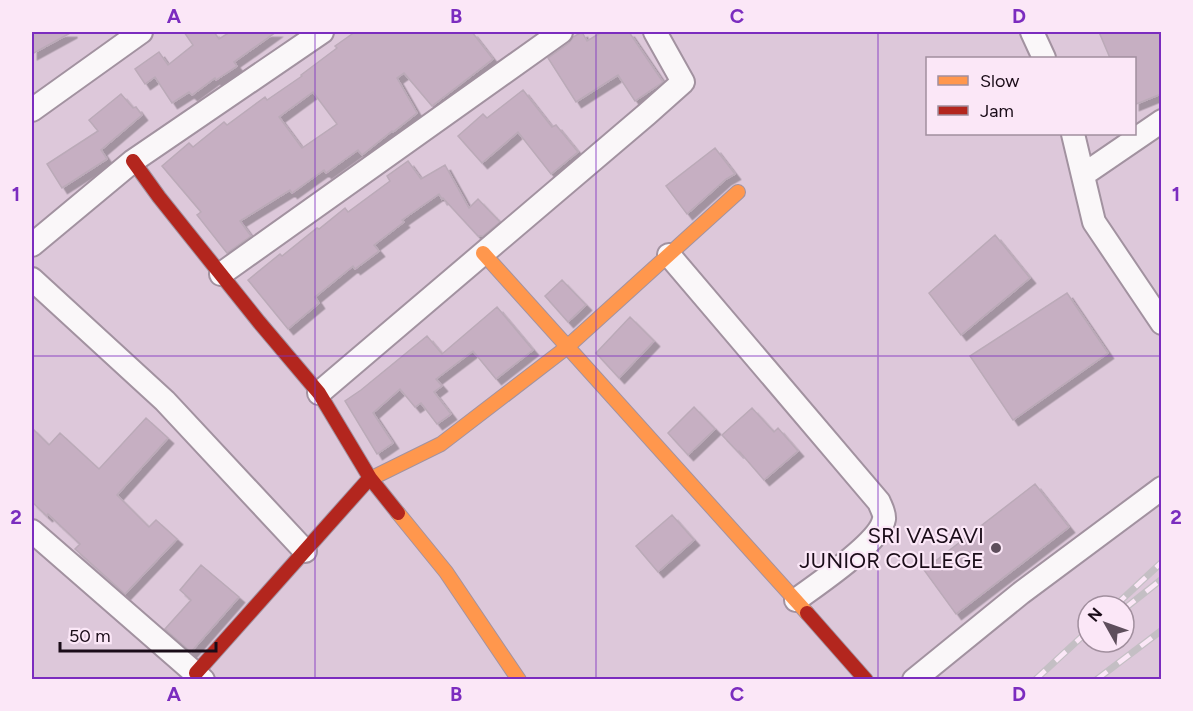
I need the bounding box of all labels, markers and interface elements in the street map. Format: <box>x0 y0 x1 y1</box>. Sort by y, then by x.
text: A <box>167 4 182 28</box>
text: B <box>450 4 462 28</box>
text: C <box>730 4 744 28</box>
text: D <box>1012 4 1026 28</box>
legend <box>926 57 1136 135</box>
text: Slow <box>980 70 1019 92</box>
text: Jam <box>980 100 1014 122</box>
text: 1 <box>12 182 20 206</box>
text: 1 <box>1172 182 1180 206</box>
text: 2 <box>10 505 22 529</box>
text: 2 <box>1170 505 1182 529</box>
place label: SRI VASAVI JUNIOR COLLEGE <box>799 522 984 574</box>
marker: SRI VASAVI JUNIOR COLLEGE <box>989 541 1003 555</box>
north arrow <box>1076 594 1136 654</box>
text: N <box>1084 604 1106 626</box>
scale bar <box>60 615 216 653</box>
text: 50 m <box>69 625 111 647</box>
text: A <box>167 682 182 706</box>
text: B <box>450 682 462 706</box>
text: C <box>730 682 744 706</box>
text: D <box>1012 682 1026 706</box>

